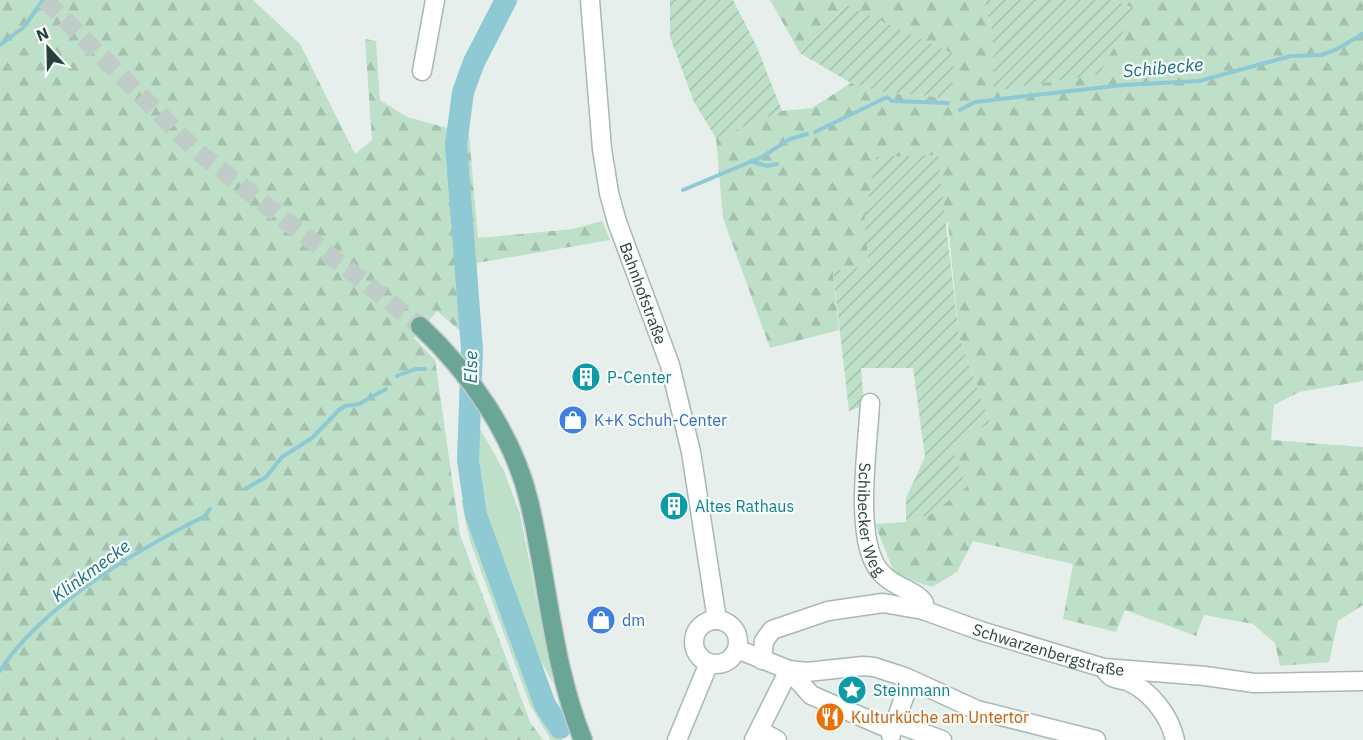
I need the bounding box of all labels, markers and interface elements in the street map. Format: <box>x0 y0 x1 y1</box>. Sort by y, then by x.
north arrow <box>18 18 78 78</box>
text: N <box>33 23 52 46</box>
water label: Schibecke <box>1122 53 1204 82</box>
street label: Bahnhofstraße <box>615 239 671 347</box>
water label: Else <box>459 350 482 383</box>
building icon: P-Center <box>570 361 602 393</box>
place label: P-Center <box>607 367 671 387</box>
shop icon: K+K Schuh-Center <box>557 404 589 436</box>
place label: K+K Schuh-Center <box>594 410 727 430</box>
street label: Schibecker Weg <box>854 462 890 580</box>
building icon: Altes Rathaus <box>658 490 690 522</box>
place label: Altes Rathaus <box>695 496 794 516</box>
water label: Klinkmecke <box>47 534 134 607</box>
shop icon: dm <box>585 604 617 636</box>
place label: dm <box>622 610 645 630</box>
street label: Schwarzenbergstraße <box>970 619 1125 680</box>
place icon: Steinmann <box>836 674 868 706</box>
place label: Steinmann <box>873 680 950 700</box>
restaurant icon: Kulturküche am Untertor <box>814 701 846 733</box>
place label: Kulturküche am Untertor <box>851 707 1029 727</box>

